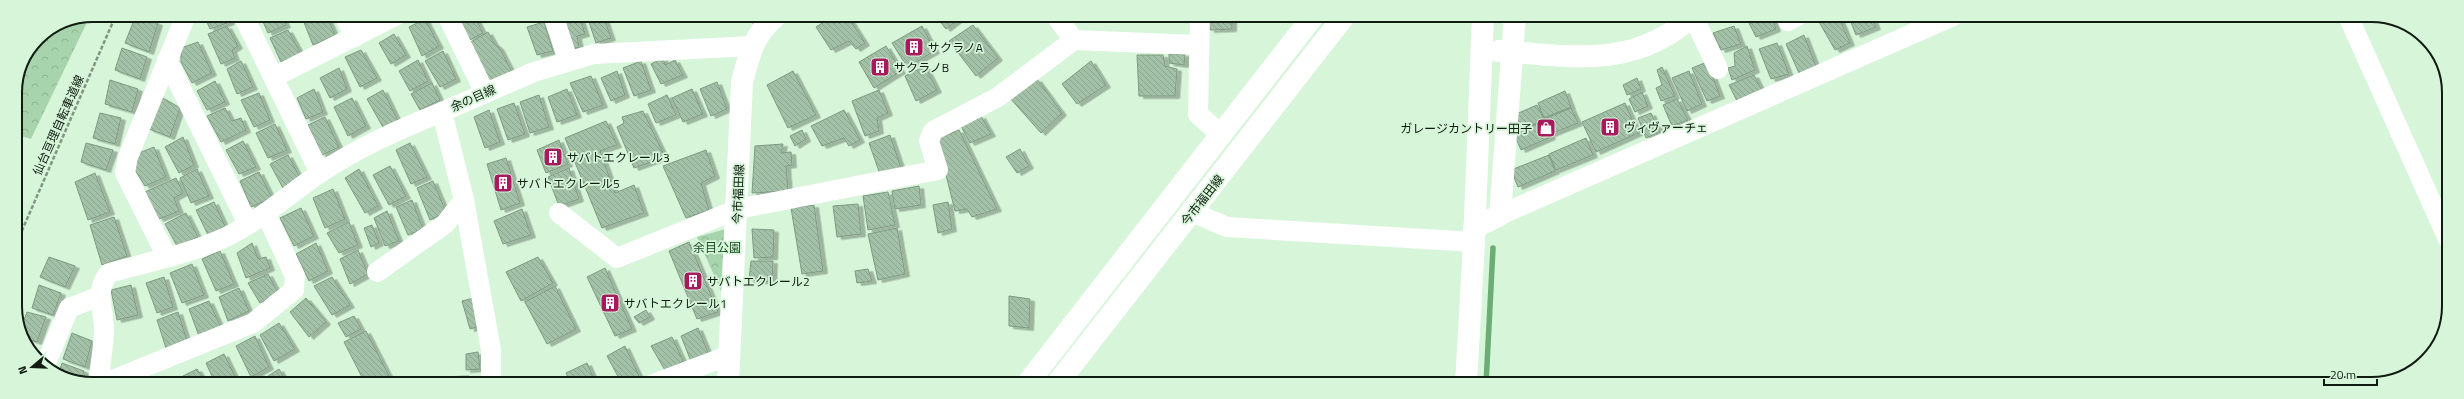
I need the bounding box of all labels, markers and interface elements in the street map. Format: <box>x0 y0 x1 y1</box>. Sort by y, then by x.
building icon: サクラノA <box>903 36 925 58</box>
place label: サクラノA <box>928 38 983 57</box>
building icon: サクラノB <box>869 56 891 78</box>
place label: サクラノB <box>894 58 949 77</box>
street label: 仙台亘理自転車道線 <box>27 72 89 178</box>
street label: 余の目線 <box>447 80 499 116</box>
building icon: ヴィヴァーチェ <box>1599 116 1621 138</box>
shop icon: ガレージカントリー田子 <box>1535 117 1557 139</box>
place label: ヴィヴァーチェ <box>1624 118 1708 137</box>
place label: ガレージカントリー田子 <box>1400 119 1532 138</box>
building icon: サバトエクレール3 <box>542 146 564 168</box>
place label: サバトエクレール3 <box>567 148 670 167</box>
street label: 今市福田線 <box>727 164 749 224</box>
street label: 今市福田線 <box>1176 171 1228 229</box>
building icon: サバトエクレール5 <box>492 172 514 194</box>
place label: サバトエクレール5 <box>517 174 620 193</box>
park label: 余目公園 <box>693 238 741 257</box>
building icon: サバトエクレール2 <box>682 270 704 292</box>
place label: サバトエクレール2 <box>707 272 810 291</box>
building icon: サバトエクレール1 <box>599 292 621 314</box>
place label: サバトエクレール1 <box>624 294 727 313</box>
north arrow <box>12 347 52 387</box>
scale bar <box>2324 361 2377 387</box>
text: N <box>14 364 31 376</box>
text: 20 m <box>2330 365 2356 384</box>

